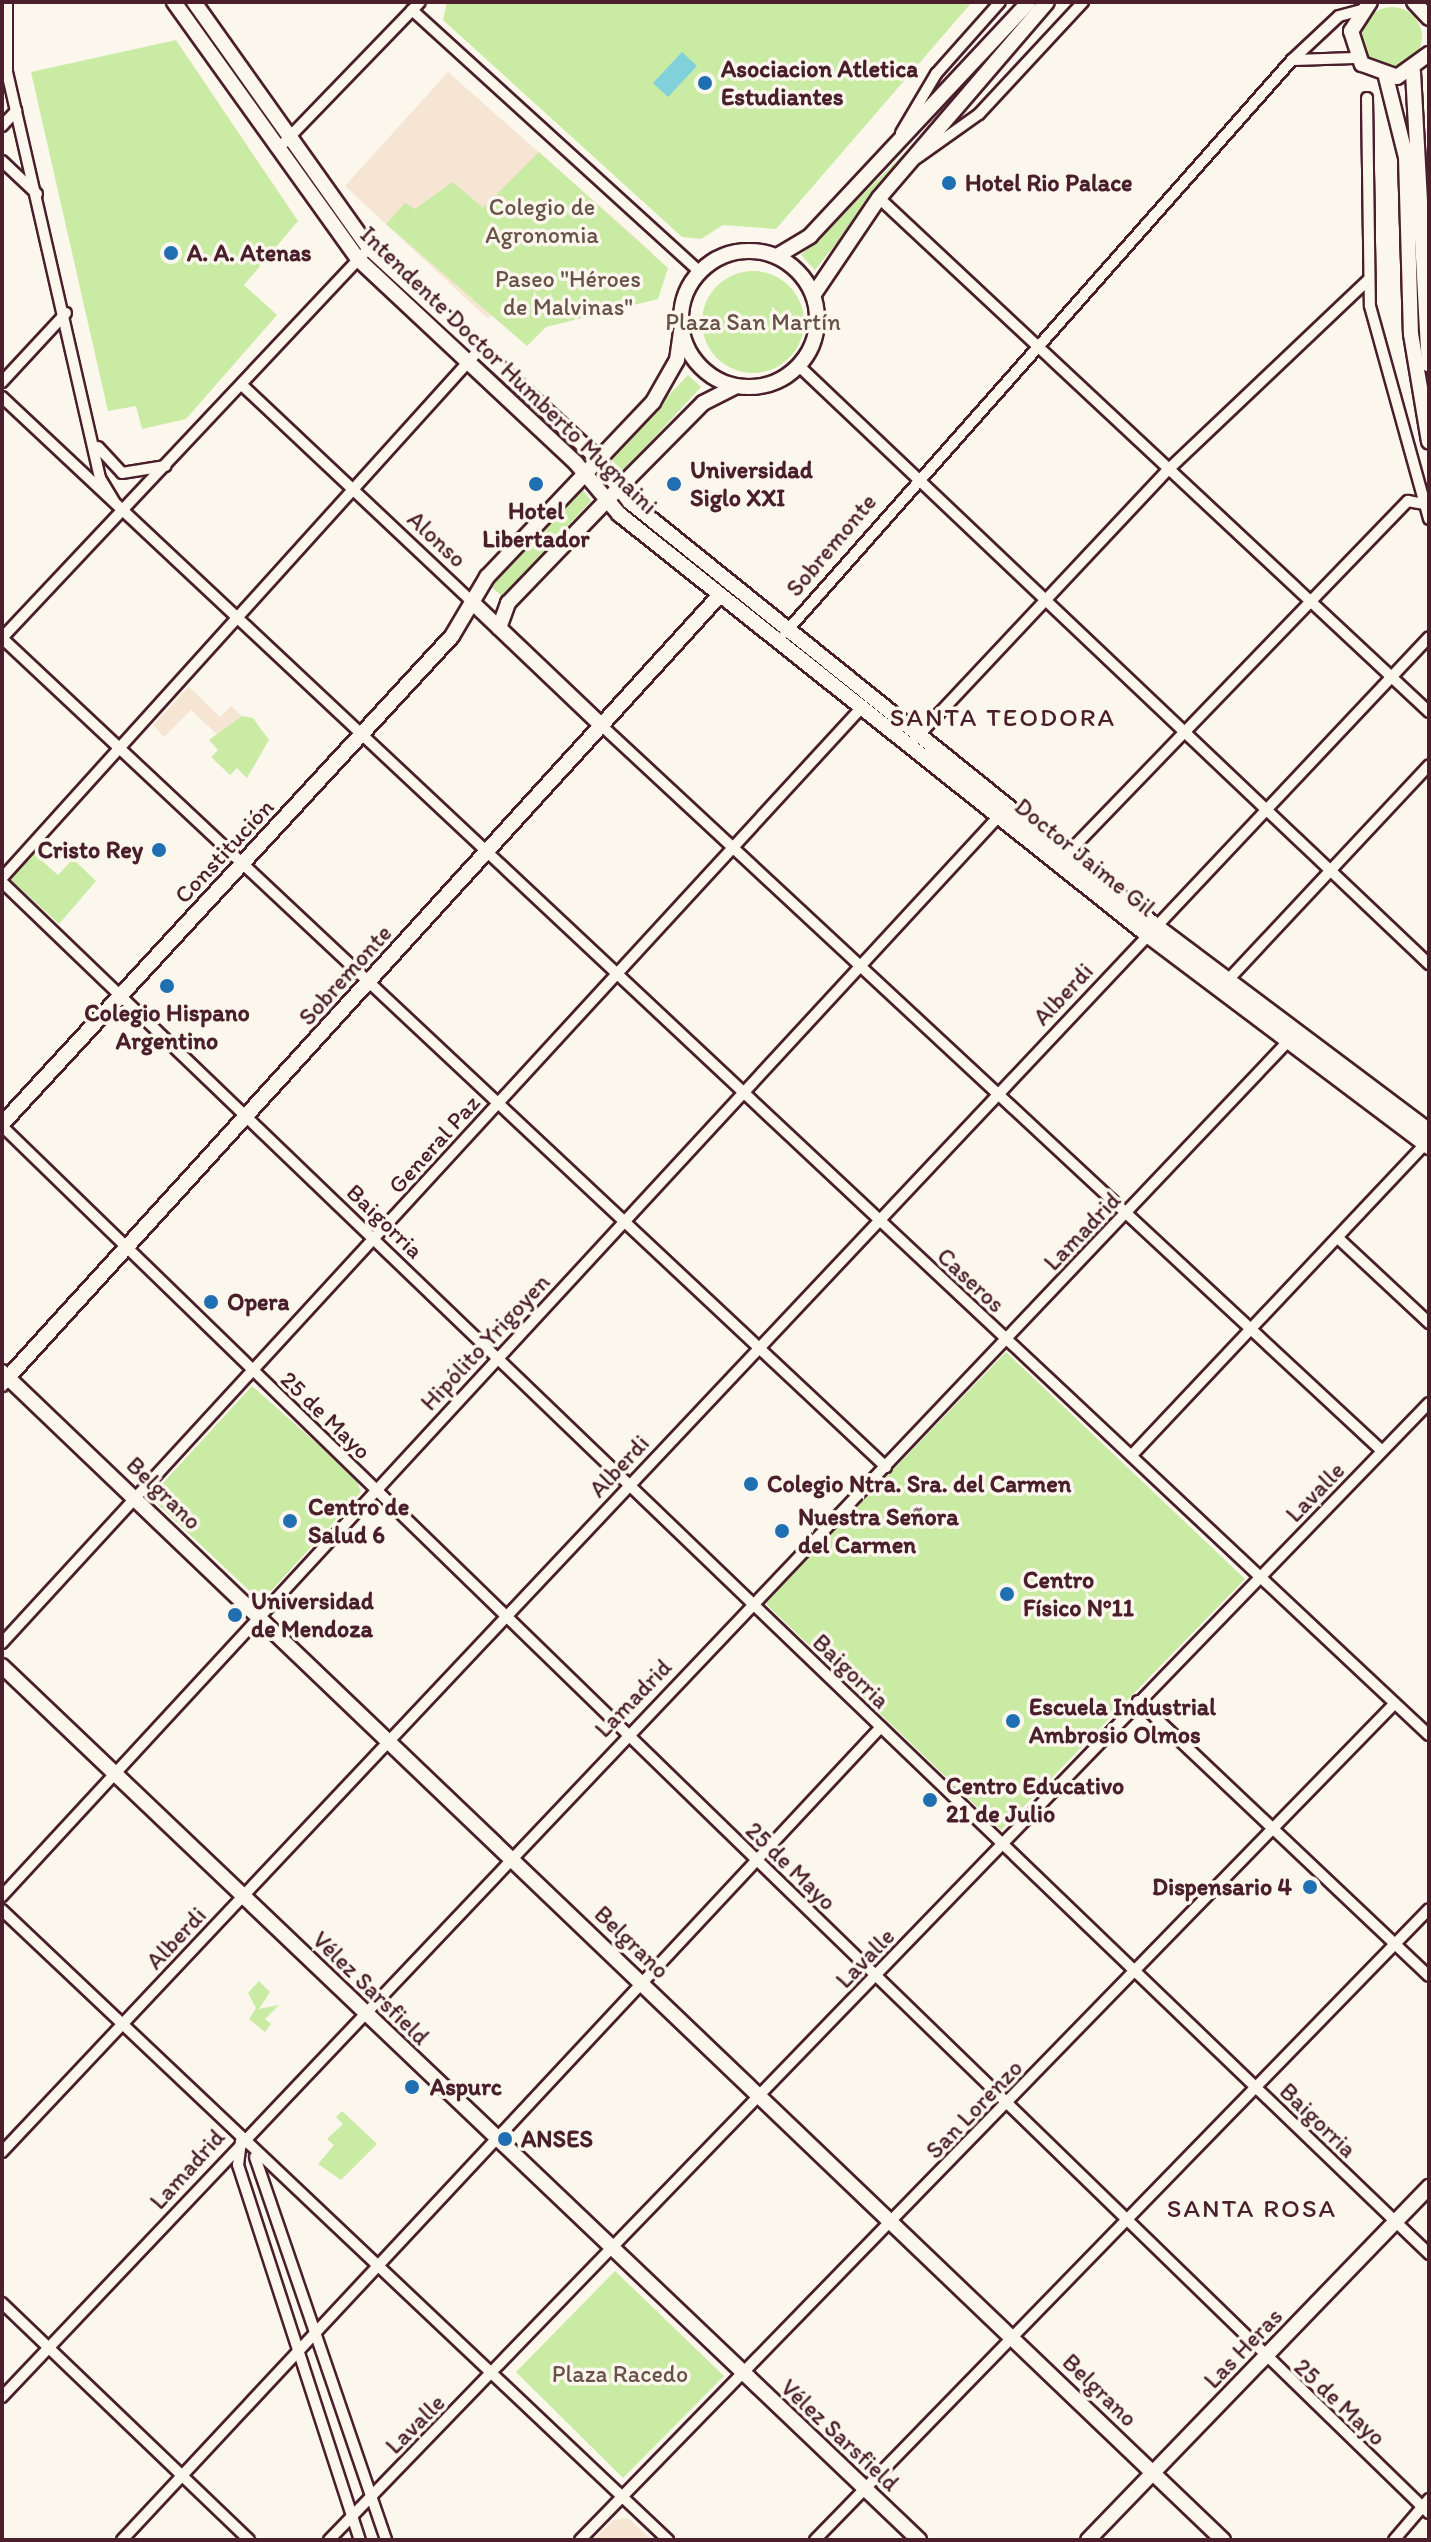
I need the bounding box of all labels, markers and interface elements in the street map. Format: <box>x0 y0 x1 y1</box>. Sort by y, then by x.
place label: Asociacion Atletica Estudiantes <box>721 55 919 111</box>
marker: Asociacion Atletica Estudiantes <box>696 74 714 92</box>
place label: Hotel Rio Palace <box>965 169 1131 197</box>
marker: Hotel Rio Palace <box>940 174 958 192</box>
park label: Colegio de Agronomia <box>485 193 599 249</box>
street label: Intendente Doctor Humberto Mugnaini <box>355 221 663 519</box>
place label: A. A. Atenas <box>187 239 312 267</box>
marker: A. A. Atenas <box>162 244 180 262</box>
park label: Paseo "Héroes de Malvinas" <box>495 265 641 321</box>
park label: Plaza San Martín <box>665 308 841 336</box>
place label: Universidad Siglo XXI <box>690 456 813 512</box>
marker: Hotel Libertador <box>527 475 545 493</box>
marker: Universidad Siglo XXI <box>665 475 683 493</box>
street label: Sobremonte <box>780 488 882 602</box>
place label: Hotel Libertador <box>482 497 590 553</box>
street label: Alonso <box>401 505 473 573</box>
district label: SANTA TEODORA <box>889 702 1117 734</box>
street label: Doctor Jaime Gil <box>1009 792 1161 922</box>
street label: Constitución <box>168 793 280 909</box>
place label: Cristo Rey <box>38 836 143 864</box>
marker: Cristo Rey <box>150 841 168 859</box>
street label: Sobremonte <box>292 919 398 1031</box>
street label: Alberdi <box>1027 957 1099 1031</box>
marker: Colegio Hispano Argentino <box>158 977 176 995</box>
place label: Colegio Hispano Argentino <box>85 999 249 1055</box>
street label: General Paz <box>382 1089 486 1199</box>
street label: Baigorria <box>341 1178 429 1264</box>
street label: Lamadrid <box>1037 1186 1127 1276</box>
street label: Caseros <box>931 1241 1011 1319</box>
street label: Hipólito Yrigoyen <box>414 1268 556 1416</box>
place label: Opera <box>227 1288 289 1316</box>
marker: Opera <box>202 1293 220 1311</box>
street label: 25 de Mayo <box>275 1365 377 1465</box>
street label: Alberdi <box>583 1429 655 1503</box>
street label: Belgrano <box>121 1450 207 1536</box>
street label: Lavalle <box>1279 1456 1351 1528</box>
place label: Colegio Ntra. Sra. del Carmen <box>767 1470 1072 1498</box>
marker: Colegio Ntra. Sra. del Carmen <box>742 1475 760 1493</box>
place label: Centro de Salud 6 <box>308 1493 409 1549</box>
place label: Nuestra Señora del Carmen <box>798 1503 959 1559</box>
marker: Centro de Salud 6 <box>279 1510 301 1532</box>
marker: Nuestra Señora del Carmen <box>773 1522 791 1540</box>
place label: Centro Físico Nº11 <box>1023 1566 1134 1622</box>
marker: Centro Físico Nº11 <box>998 1585 1016 1603</box>
place label: Universidad de Mendoza <box>251 1587 374 1643</box>
marker: Universidad de Mendoza <box>226 1606 244 1624</box>
street label: Baigorria <box>807 1628 895 1714</box>
street label: Lamadrid <box>588 1653 678 1743</box>
place label: Escuela Industrial Ambrosio Olmos <box>1029 1693 1216 1749</box>
marker: Escuela Industrial Ambrosio Olmos <box>1004 1712 1022 1730</box>
place label: Centro Educativo 21 de Julio <box>946 1772 1123 1828</box>
marker: Centro Educativo 21 de Julio <box>921 1791 939 1809</box>
street label: 25 de Mayo <box>740 1816 842 1916</box>
place label: Dispensario 4 <box>1152 1873 1292 1901</box>
marker: Dispensario 4 <box>1299 1876 1321 1898</box>
street label: Belgrano <box>589 1899 675 1985</box>
street label: Alberdi <box>140 1901 212 1975</box>
street label: Lavalle <box>829 1922 901 1994</box>
street label: Vélez Sarsfield <box>306 1925 436 2051</box>
street label: San Lorenzo <box>920 2054 1028 2164</box>
place label: Aspurc <box>430 2073 502 2101</box>
marker: Aspurc <box>401 2076 423 2098</box>
street label: Baigorria <box>1274 2077 1362 2163</box>
street label: Lamadrid <box>143 2123 231 2215</box>
place label: ANSES <box>521 2125 593 2153</box>
marker: ANSES <box>496 2130 514 2148</box>
district label: SANTA ROSA <box>1166 2193 1338 2225</box>
street label: Las Heras <box>1198 2302 1288 2394</box>
street label: Belgrano <box>1057 2347 1143 2433</box>
street label: 25 de Mayo <box>1288 2352 1392 2452</box>
park label: Plaza Racedo <box>552 2360 688 2388</box>
street label: Vélez Sarsfield <box>775 2373 905 2497</box>
street label: Lavalle <box>379 2388 451 2460</box>

